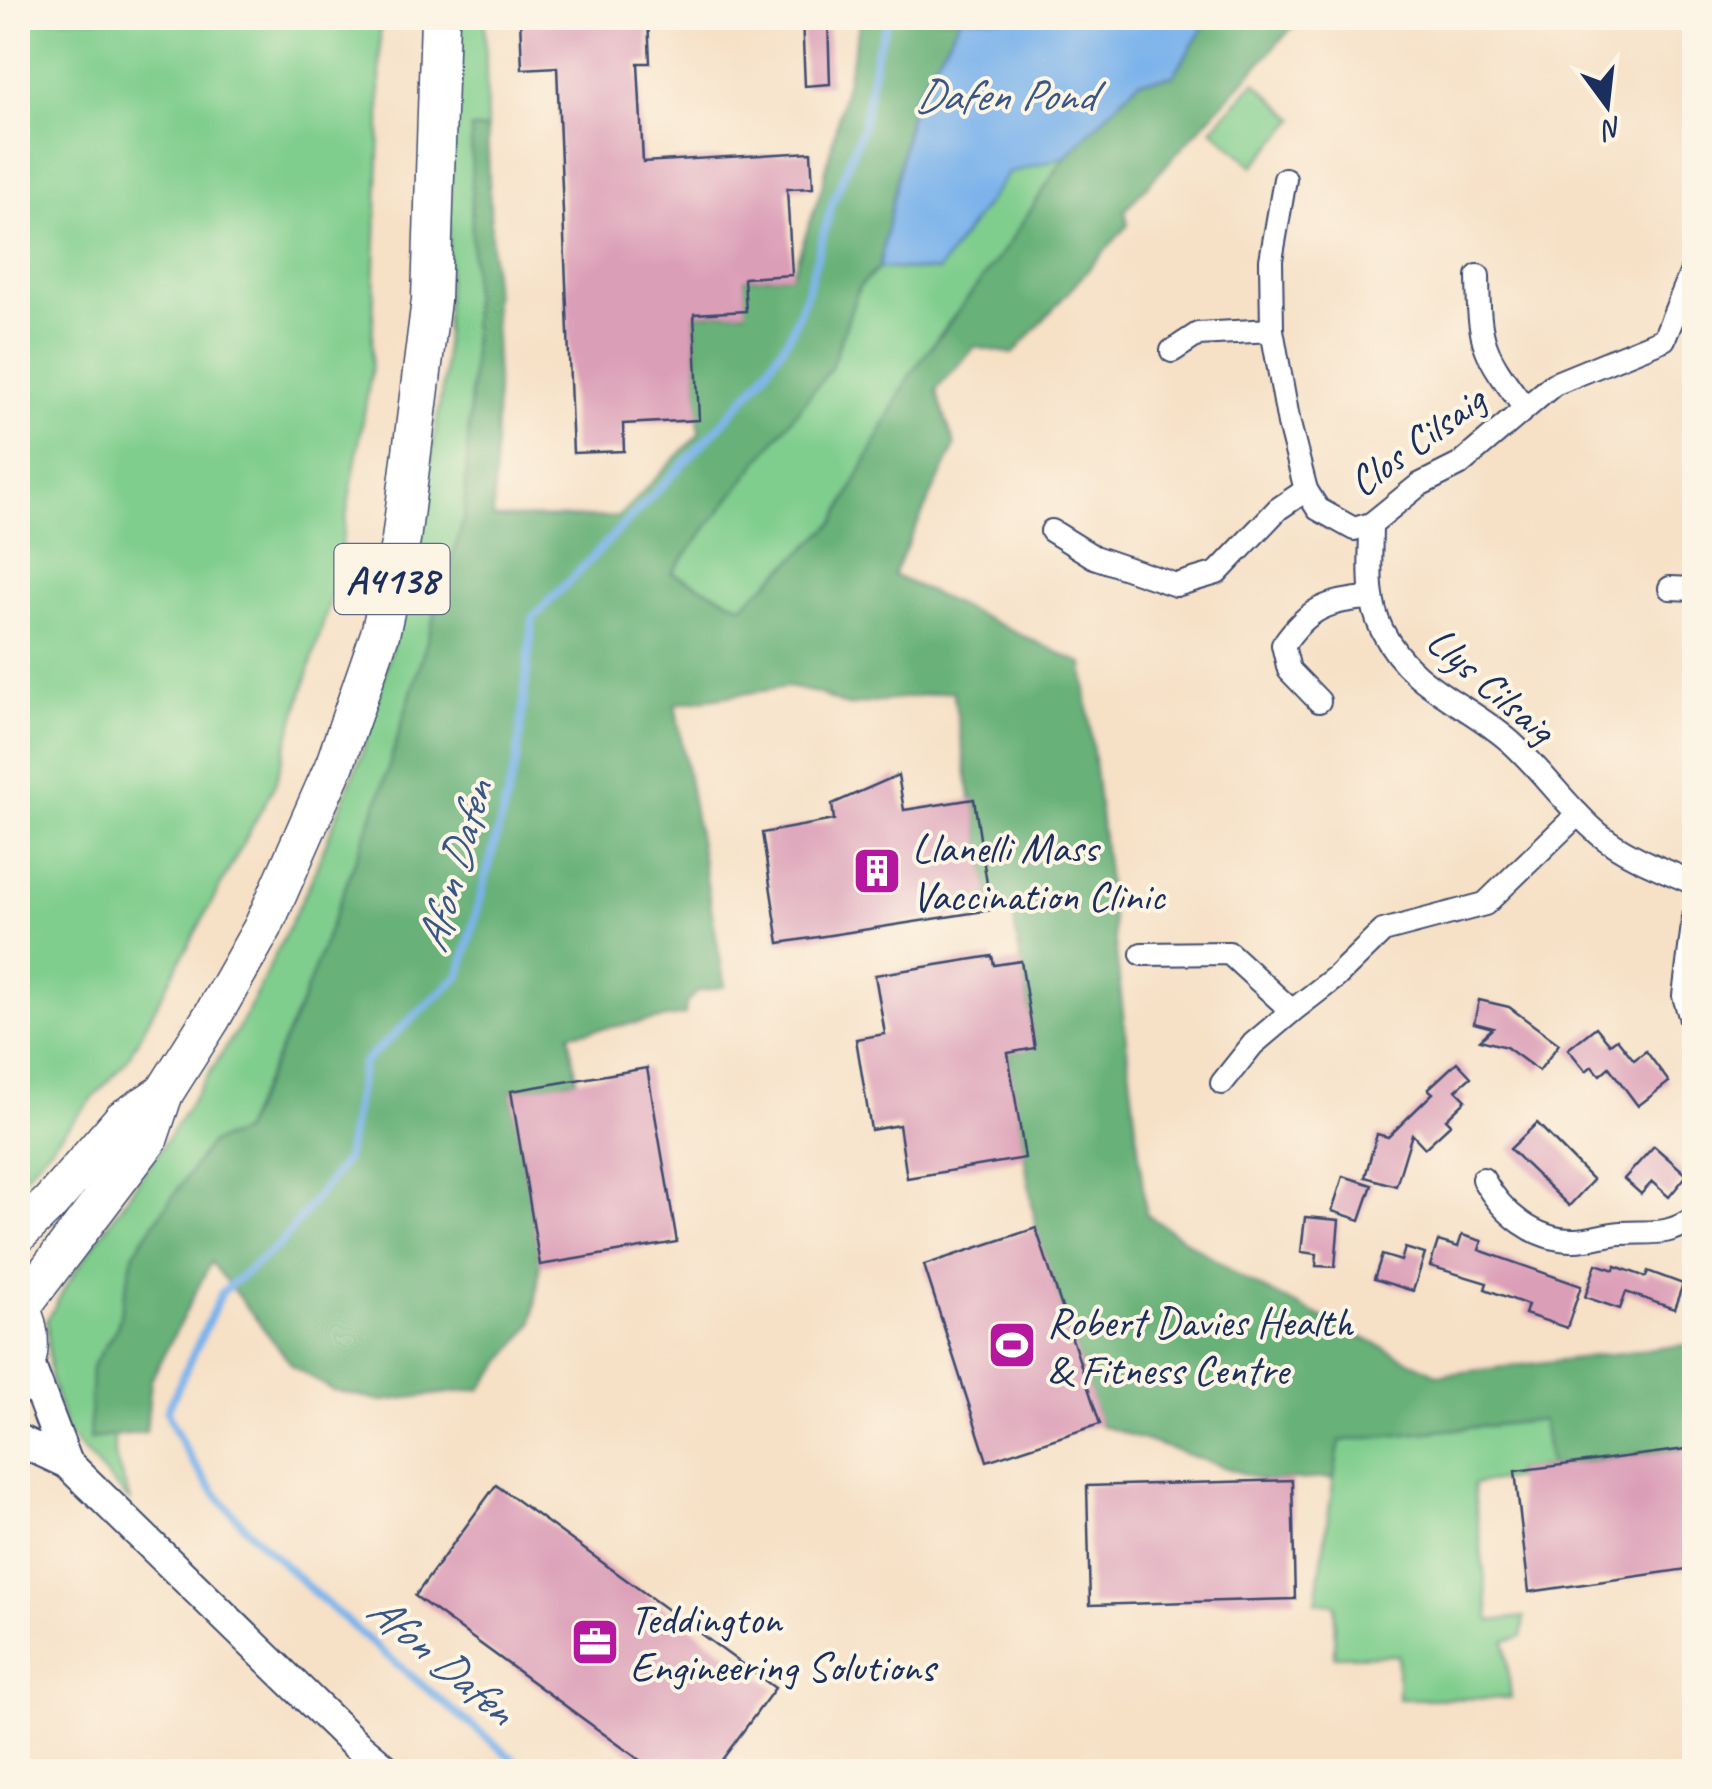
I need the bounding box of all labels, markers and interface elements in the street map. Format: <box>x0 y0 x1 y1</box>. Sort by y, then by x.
north arrow <box>1557 55 1657 155</box>
water label: Dafen Pond <box>915 67 1107 124</box>
text: N <box>1596 110 1626 149</box>
street label: Clos Cilsaig <box>1338 372 1498 508</box>
road number: A4138 <box>334 544 450 614</box>
street label: Llys Cilsaig <box>1416 615 1568 757</box>
water label: Afon Dafen <box>403 772 507 958</box>
place label: Llanelli Mass Vaccination Clinic <box>912 822 1167 923</box>
building icon: Llanelli Mass Vaccination Clinic <box>851 845 903 897</box>
place label: Robert Davies Health & Fitness Centre <box>1047 1296 1355 1397</box>
sports icon: Robert Davies Health & Fitness Centre <box>986 1319 1038 1371</box>
water label: Afon Dafen <box>356 1581 528 1739</box>
place label: Teddington Engineering Solutions <box>630 1593 939 1694</box>
office icon: Teddington Engineering Solutions <box>569 1616 621 1668</box>

